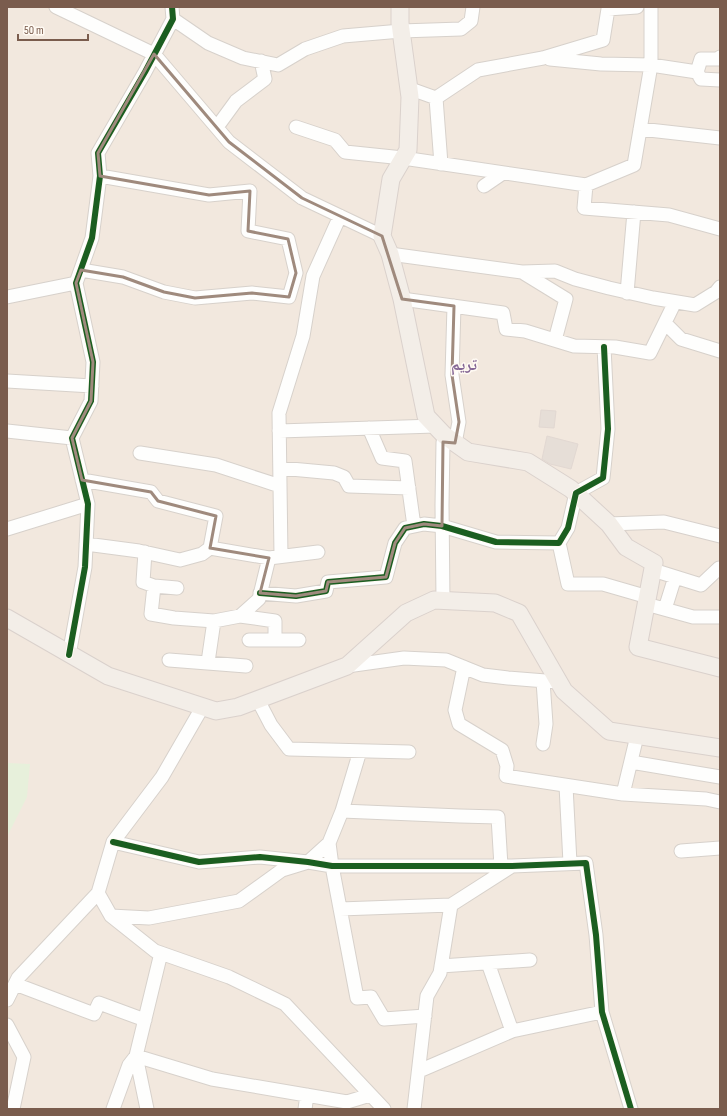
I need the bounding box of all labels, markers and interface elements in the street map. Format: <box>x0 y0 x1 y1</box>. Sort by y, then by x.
scale bar <box>18 16 88 42</box>
text: 50 m <box>24 23 44 38</box>
district label: تريم <box>451 356 478 376</box>

